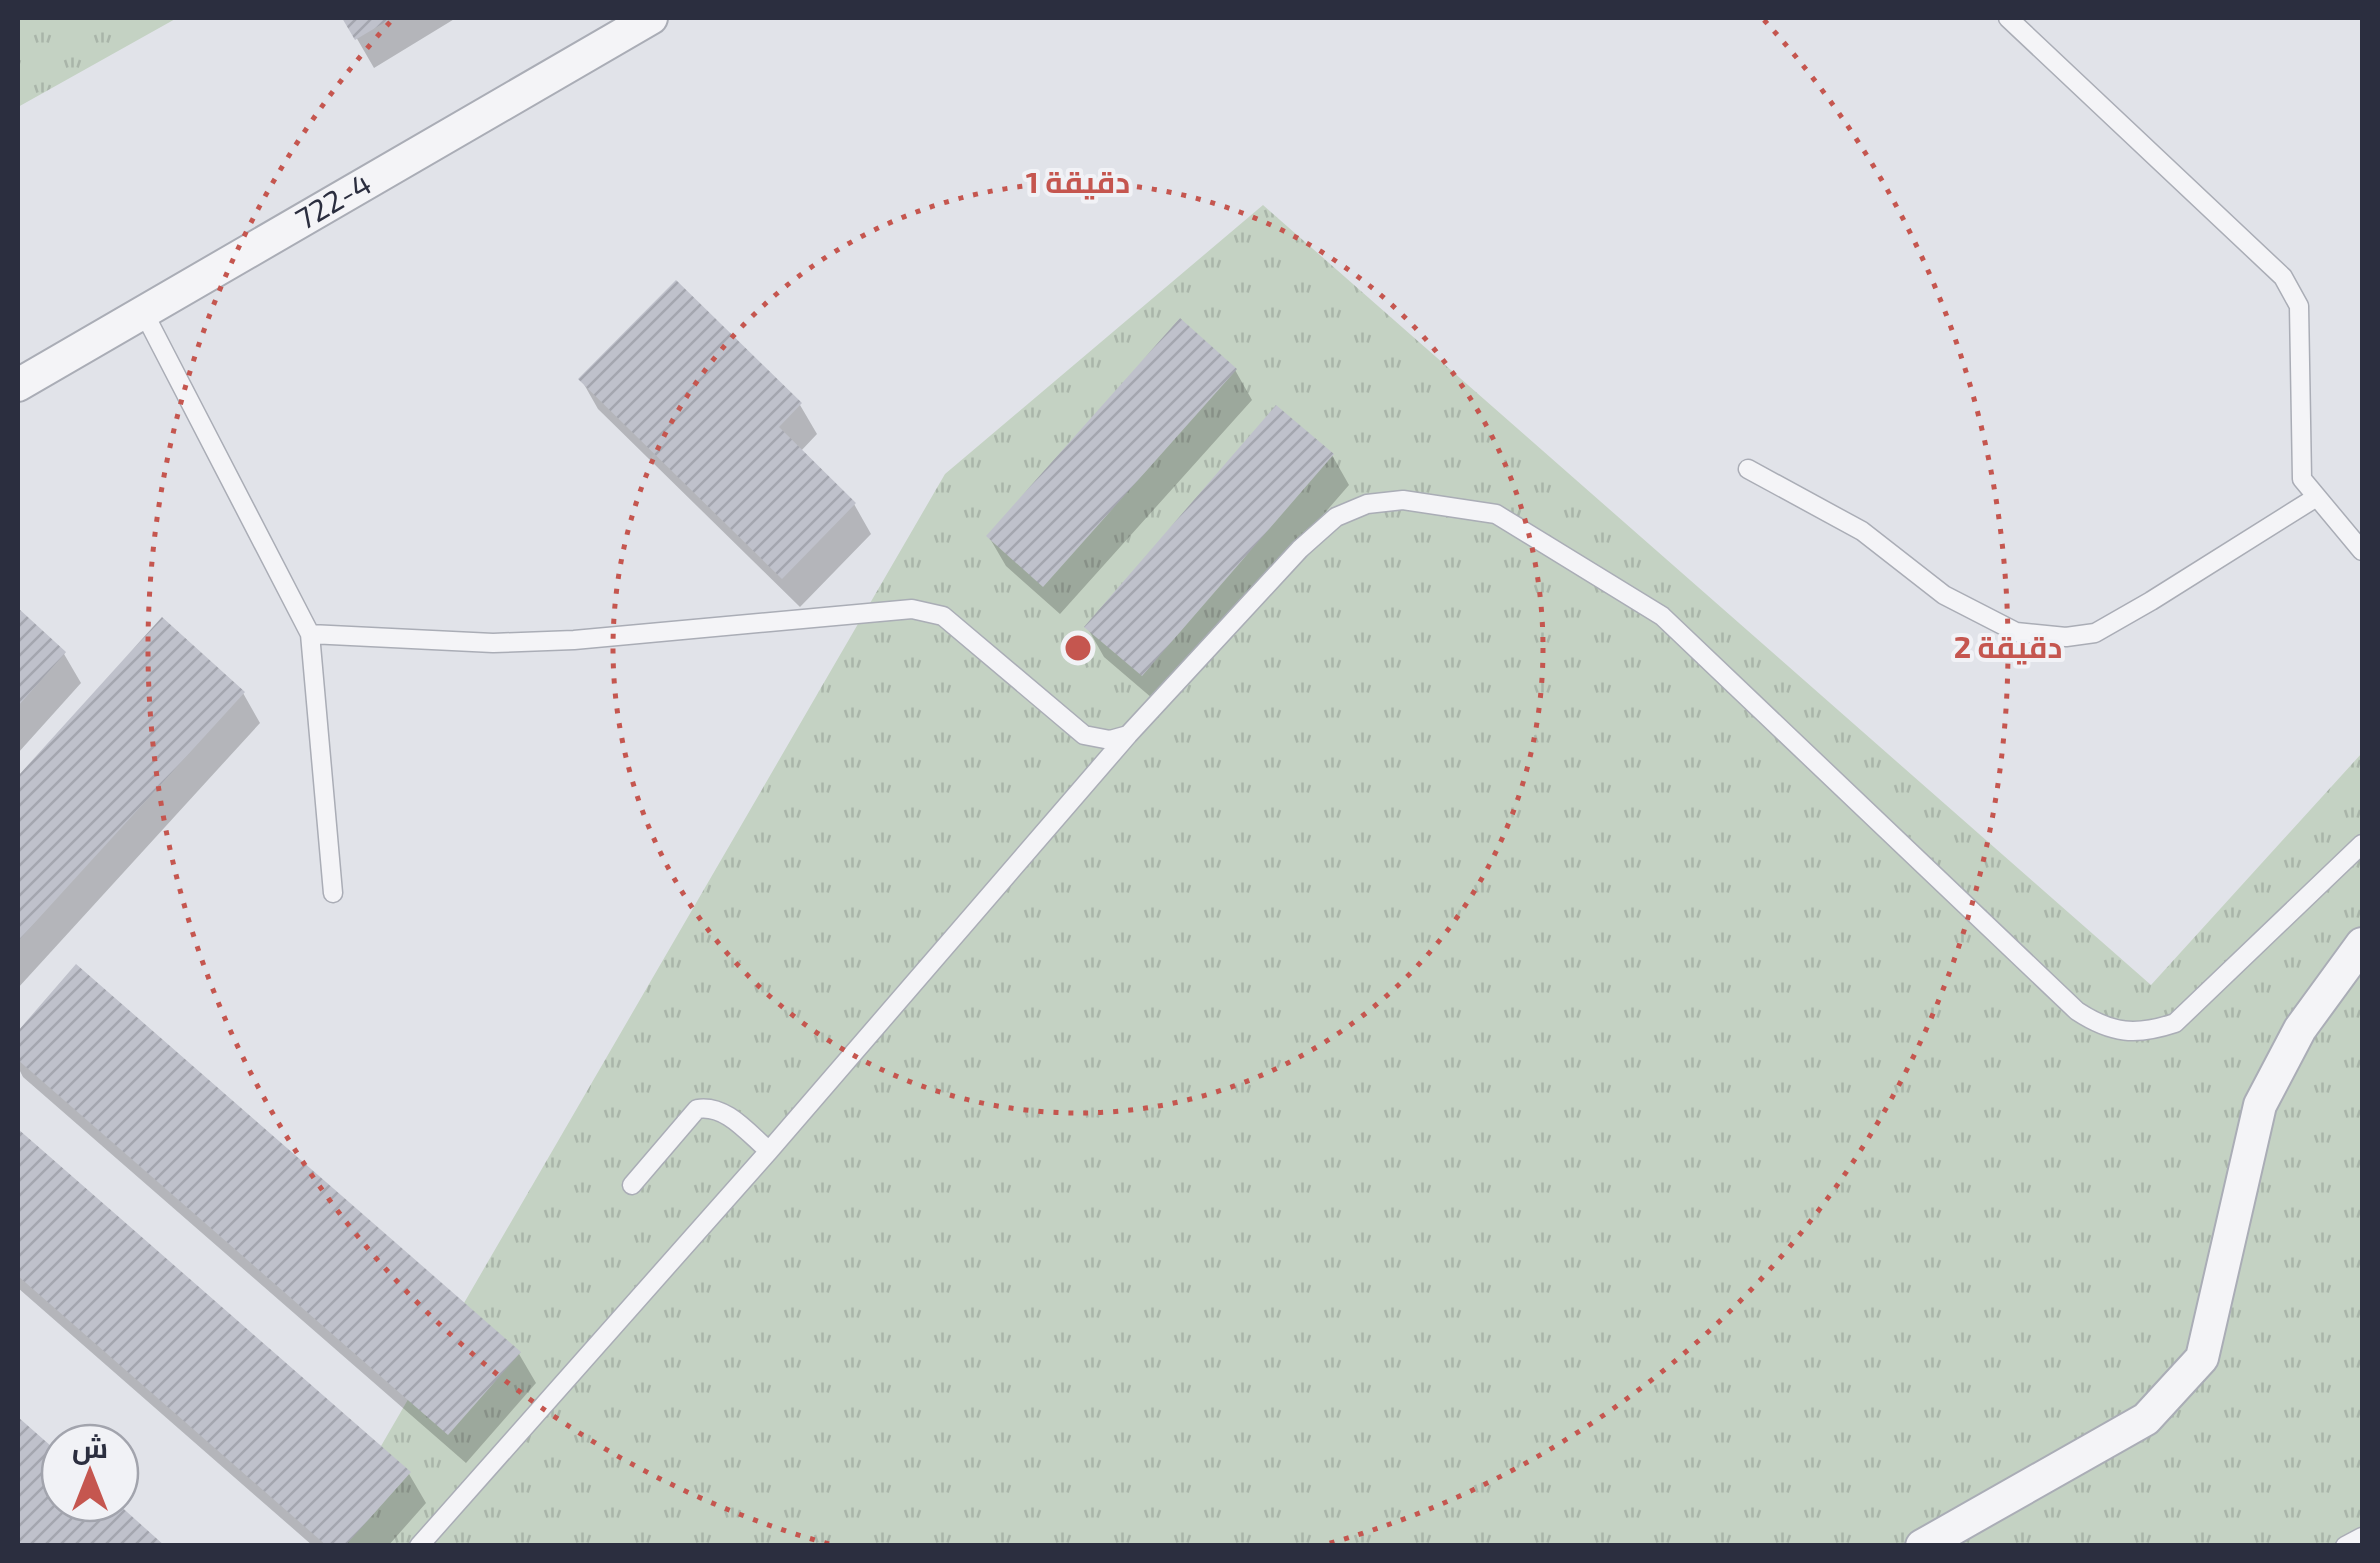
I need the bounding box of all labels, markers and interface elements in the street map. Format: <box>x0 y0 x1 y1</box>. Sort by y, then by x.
text: 1 دقيقة <box>1026 163 1130 200</box>
street label: 722-4 <box>289 164 377 236</box>
text: 2 دقيقة <box>1954 628 2062 665</box>
centre of rings <box>1060 630 1096 666</box>
north arrow <box>40 1423 140 1523</box>
text: ش <box>72 1430 108 1465</box>

